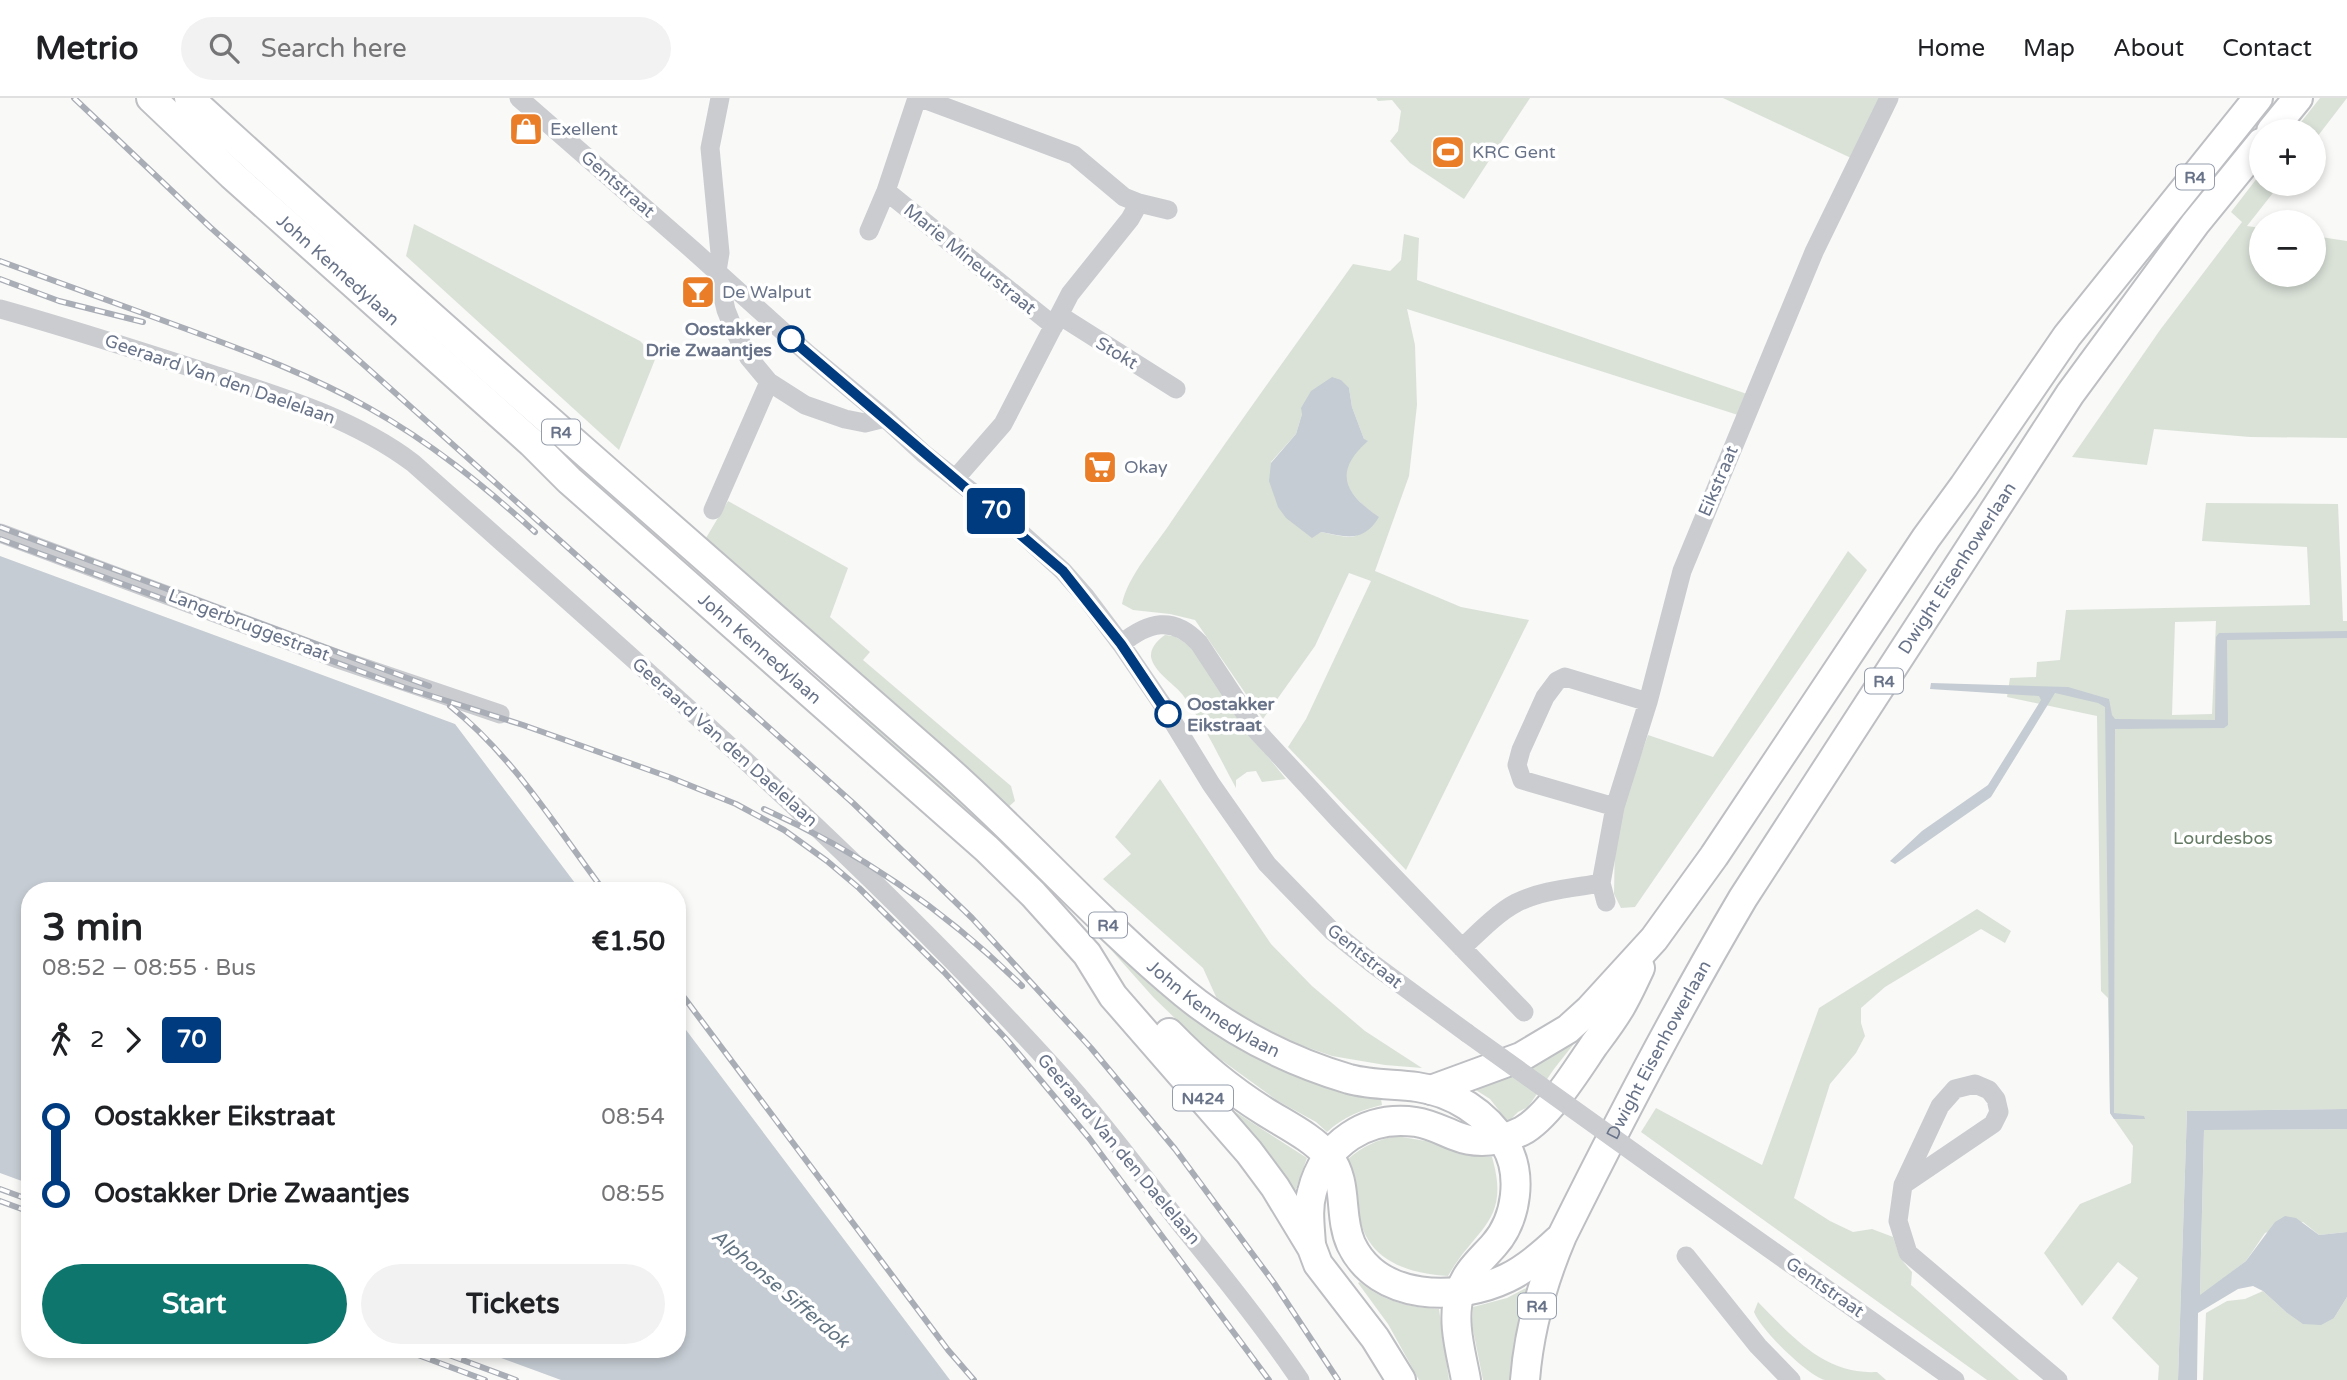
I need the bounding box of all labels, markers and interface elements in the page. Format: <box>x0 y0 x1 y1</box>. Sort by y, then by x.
search box <box>181 17 671 80</box>
text: Metrio <box>35 29 139 68</box>
icon: search <box>205 29 243 67</box>
text: Search here <box>261 33 407 64</box>
text: Home <box>1917 34 1985 63</box>
text: Map <box>2023 34 2075 63</box>
text: About <box>2113 34 2184 63</box>
text: Contact <box>2222 34 2312 63</box>
shop icon: Exellent <box>507 110 545 148</box>
place label: Exellent <box>550 118 618 140</box>
map controls <box>2249 119 2326 287</box>
button: + <box>2249 119 2326 196</box>
sports icon: KRC Gent <box>1429 133 1467 171</box>
place label: KRC Gent <box>1472 141 1556 163</box>
street label: Gentstraat <box>577 146 660 222</box>
road number: R4 <box>2176 164 2214 190</box>
street label: Marie Mineurstraat <box>899 199 1041 319</box>
street label: John Kennedylaan <box>272 209 404 330</box>
button: − <box>2249 210 2326 287</box>
bar icon: De Walput <box>679 273 717 311</box>
place label: De Walput <box>722 281 811 303</box>
place label: Oostakker Drie Zwaantjes <box>646 318 773 361</box>
marker: Oostakker Drie Zwaantjes <box>778 326 804 352</box>
street label: Geeraard Van den Daelelaan <box>102 329 338 429</box>
street label: Stokt <box>1092 332 1142 374</box>
road number: R4 <box>542 420 580 444</box>
street label: Eikstraat <box>1693 442 1743 520</box>
supermarket icon: Okay <box>1081 448 1119 486</box>
place label: Okay <box>1124 456 1168 478</box>
street label: Dwight Eisenhowerlaan <box>1893 478 2021 658</box>
line badge: 70 <box>964 488 1028 534</box>
text: 70 <box>981 496 1011 525</box>
street label: Langerbruggestraat <box>165 584 333 666</box>
street label: John Kennedylaan <box>694 588 826 709</box>
street label: Geeraard Van den Daelelaan <box>628 653 822 831</box>
road number: R4 <box>1865 668 1903 694</box>
place label: Oostakker Eikstraat <box>1187 693 1275 736</box>
marker: Oostakker Eikstraat <box>1155 701 1181 727</box>
park label: Lourdesbos <box>2173 827 2273 849</box>
text: 3 min <box>42 905 143 951</box>
road number: R4 <box>1089 912 1127 938</box>
street label: Gentstraat <box>1323 919 1407 993</box>
text: €1.50 <box>592 926 665 957</box>
text: 08:52 – 08:55 · Bus <box>42 954 256 982</box>
street label: John Kennedylaan <box>1143 955 1283 1062</box>
street label: Dwight Eisenhowerlaan <box>1601 956 1716 1143</box>
icon: walk <box>42 1021 80 1059</box>
icon: forward <box>114 1021 152 1059</box>
text: 70 <box>176 1025 207 1054</box>
text: 2 <box>90 1026 104 1054</box>
street label: Geeraard Van den Daelelaan <box>1033 1049 1205 1249</box>
road number: N424 <box>1173 1086 1233 1110</box>
text: Oostakker Eikstraat <box>94 1101 335 1132</box>
text: 08:54 <box>601 1103 665 1131</box>
text: Oostakker Drie Zwaantjes <box>94 1178 410 1209</box>
text: 08:55 <box>601 1180 665 1208</box>
water label: Alphonse Sifferdok <box>707 1225 855 1354</box>
street label: Gentstraat <box>1782 1252 1869 1322</box>
button: Start <box>42 1264 347 1344</box>
button: Tickets <box>361 1264 665 1344</box>
road number: R4 <box>1518 1294 1556 1318</box>

